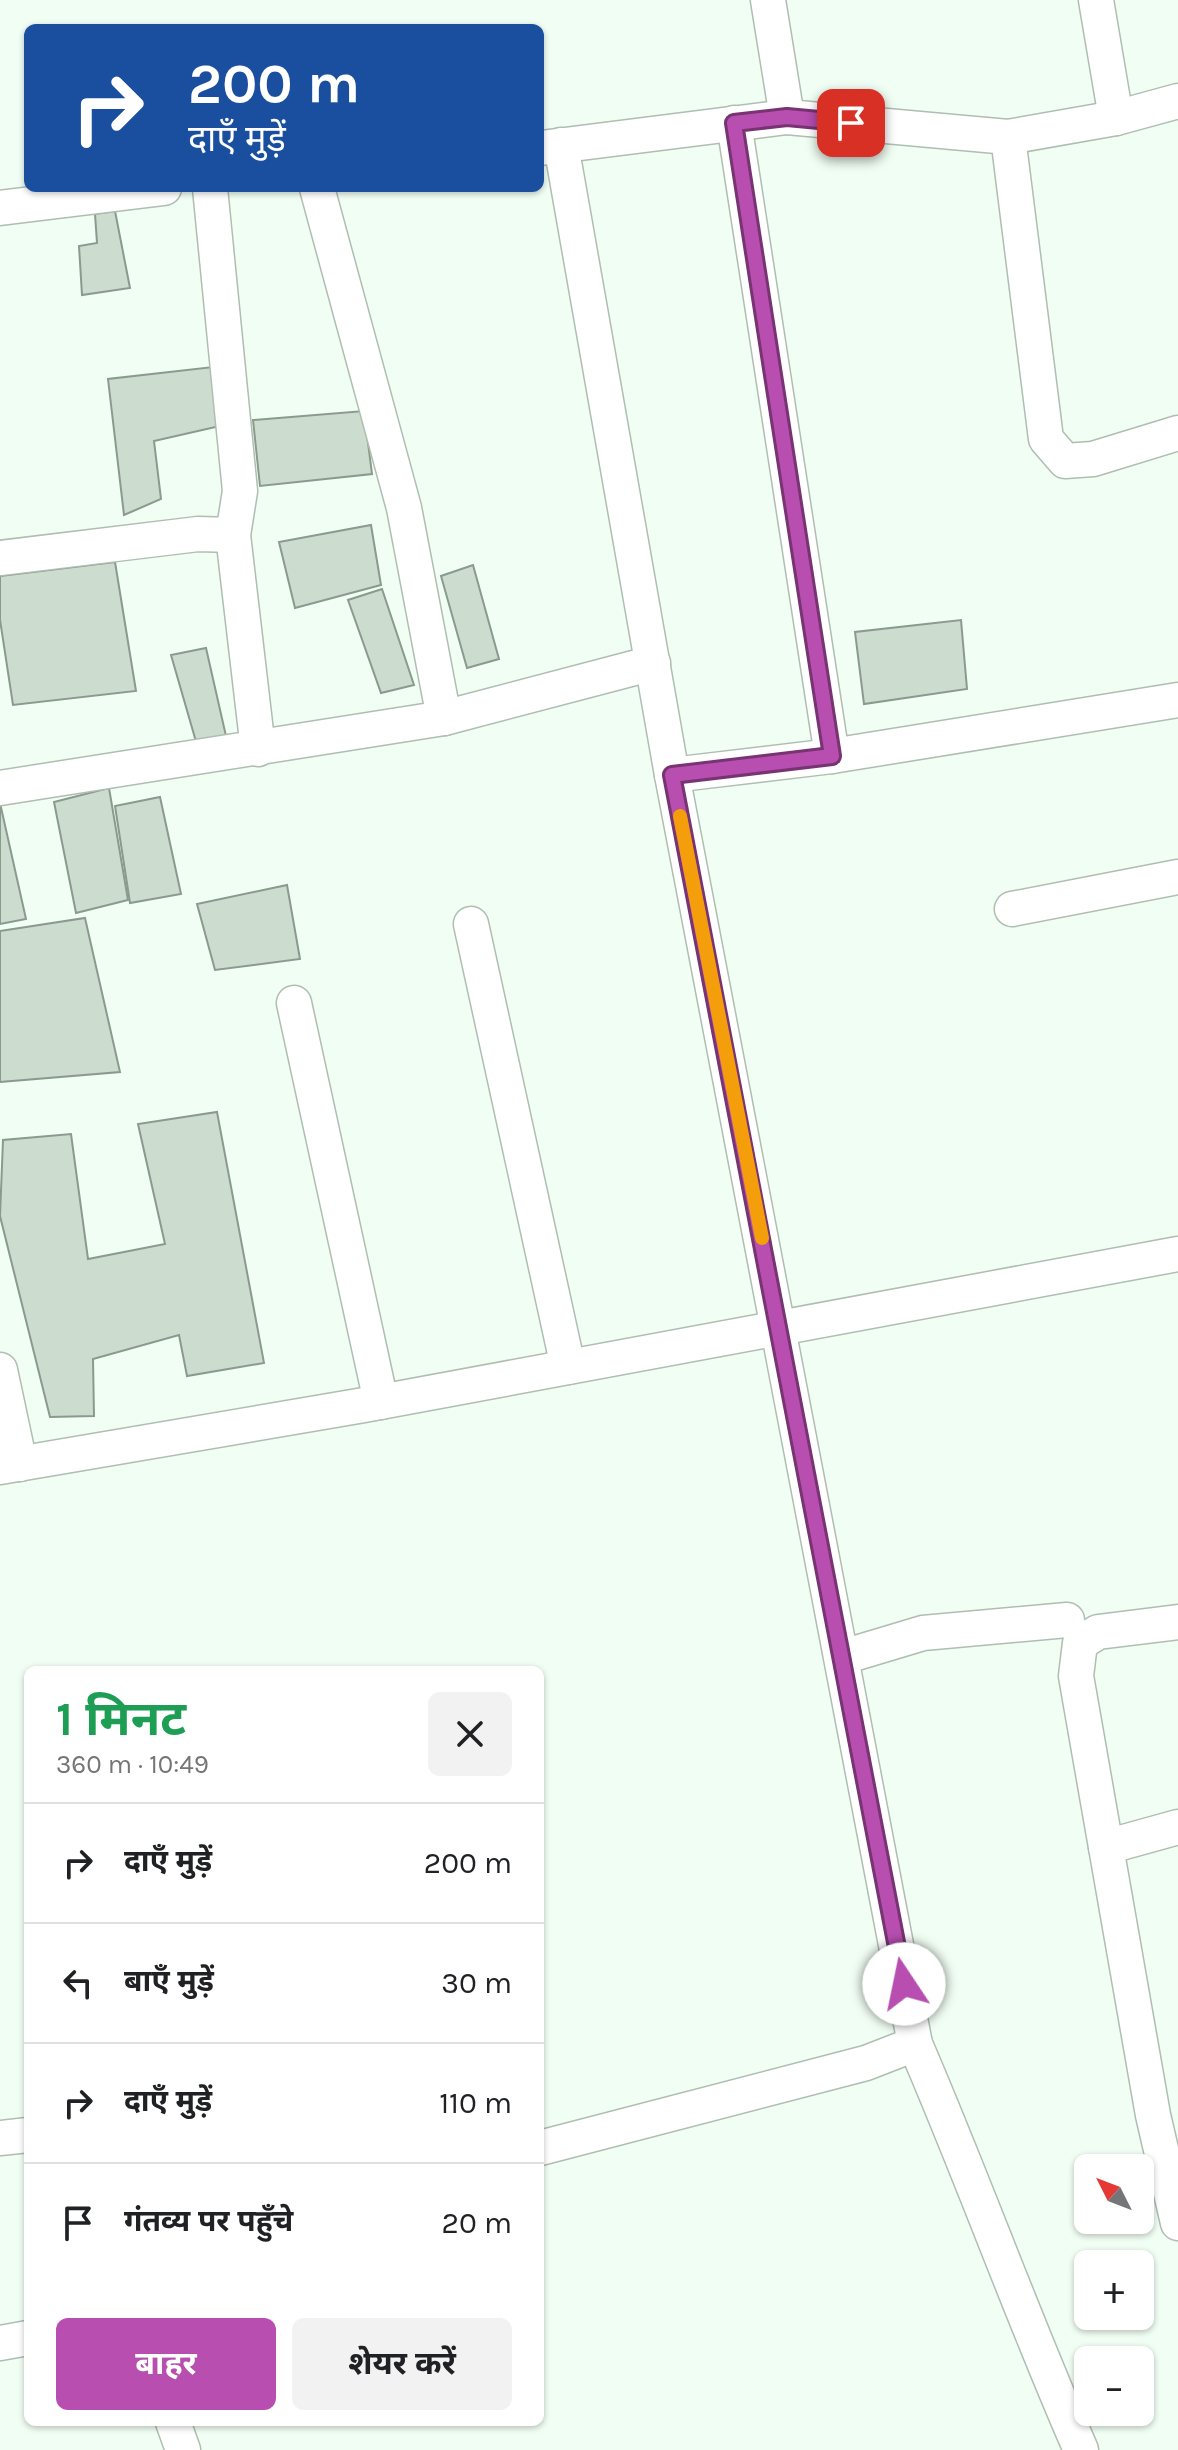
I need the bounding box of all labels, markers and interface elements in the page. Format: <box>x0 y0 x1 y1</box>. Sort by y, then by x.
text: 200 m <box>188 51 360 116</box>
icon: right <box>56 56 160 160</box>
pin <box>817 89 885 157</box>
icon: arrive <box>829 101 873 145</box>
text: दाएँ मुड़ें <box>188 118 286 160</box>
text: 1 मिनट <box>56 1691 186 1747</box>
button: close <box>428 1692 512 1776</box>
text: 360 m · 10:49 <box>56 1749 209 1780</box>
icon: right <box>56 1841 100 1885</box>
text: दाएँ मुड़ें <box>124 1843 212 1879</box>
text: 200 m <box>424 1845 512 1881</box>
position arrow <box>862 1942 946 2026</box>
icon: left <box>56 1961 100 2005</box>
text: बाएँ मुड़ें <box>124 1963 214 1999</box>
text: 30 m <box>441 1965 512 2001</box>
icon: right <box>56 2081 100 2125</box>
text: दाएँ मुड़ें <box>124 2083 212 2119</box>
text: 110 m <box>439 2085 512 2121</box>
north arrow <box>1074 2154 1154 2234</box>
map controls <box>1074 2154 1154 2426</box>
icon: arrive <box>56 2201 100 2245</box>
text: गंतव्य पर पहुँचे <box>124 2203 293 2239</box>
text: 20 m <box>442 2205 512 2241</box>
button: + <box>1074 2250 1154 2330</box>
button: बाहर <box>56 2318 276 2410</box>
button: शेयर करें <box>292 2318 512 2410</box>
button: − <box>1074 2346 1154 2426</box>

